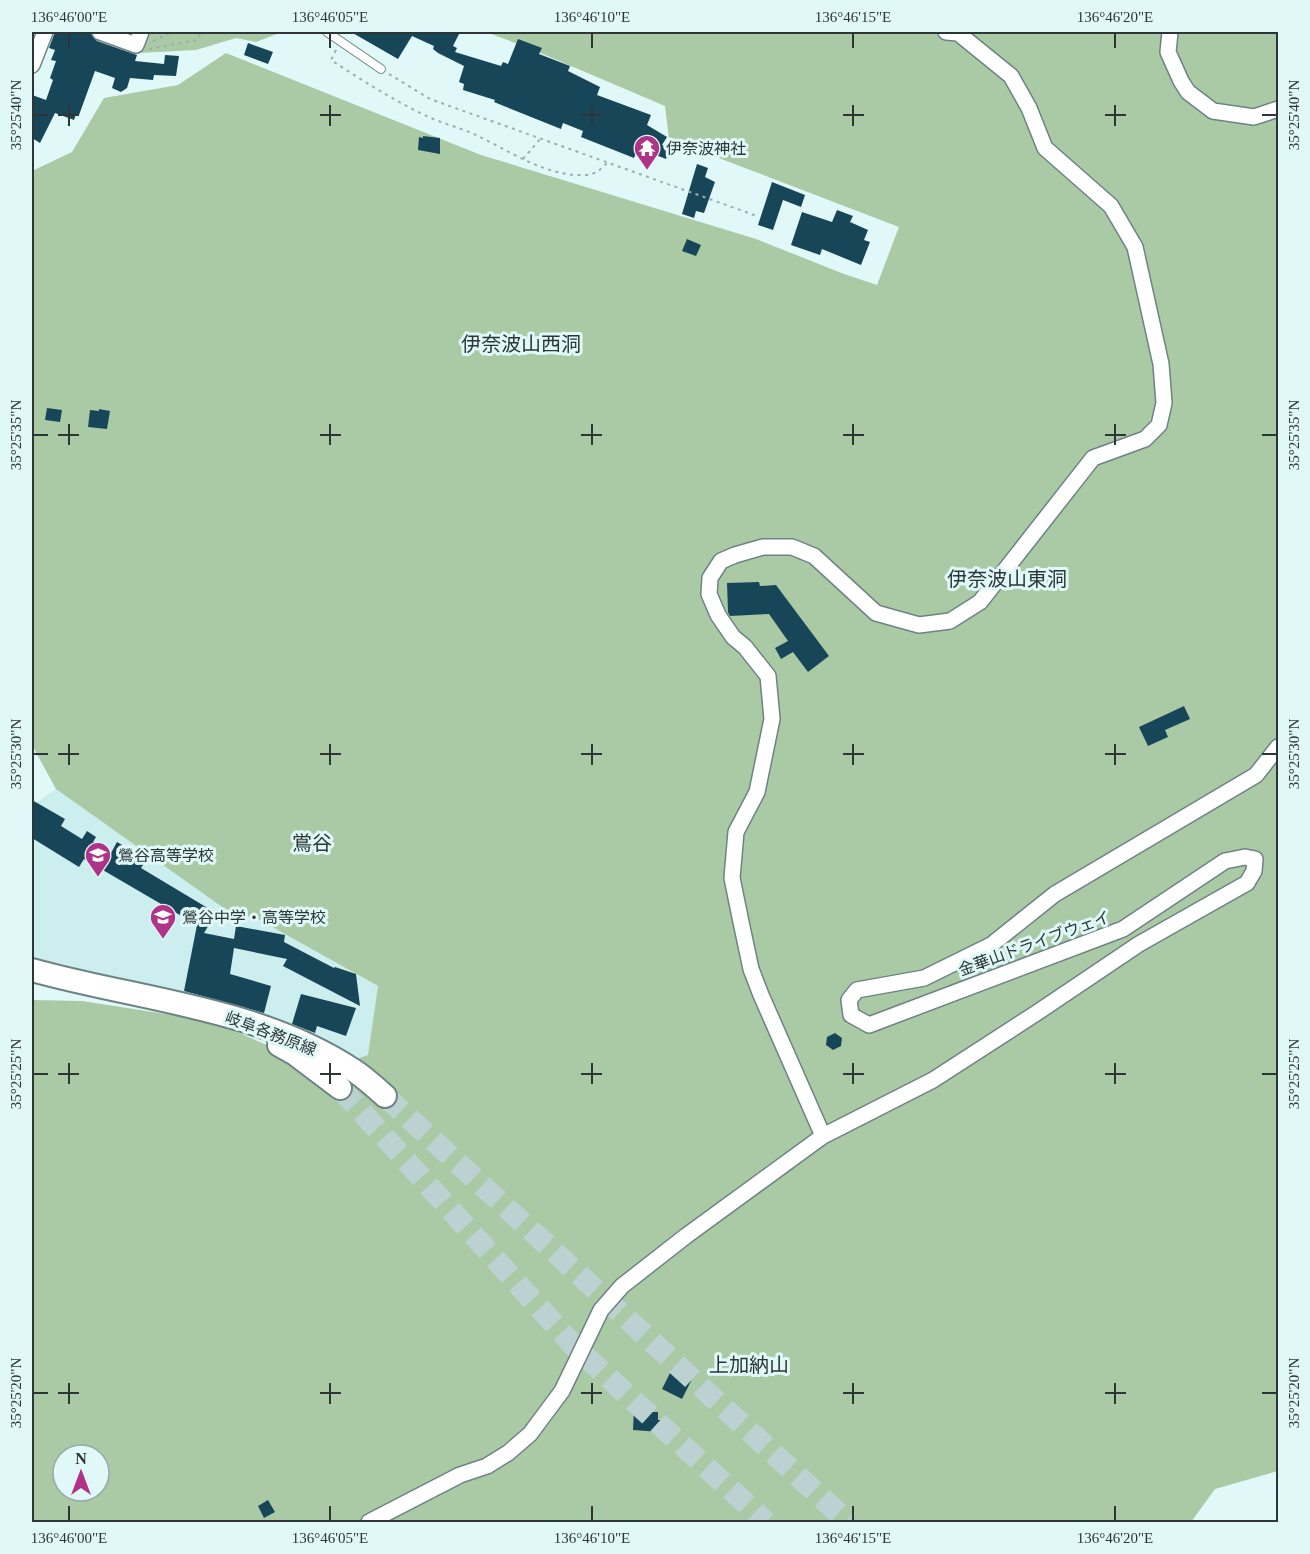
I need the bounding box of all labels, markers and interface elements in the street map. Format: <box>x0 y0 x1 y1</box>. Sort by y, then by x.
text: 136°46'00"E <box>31 9 107 25</box>
text: 136°46'05"E <box>292 9 368 25</box>
text: 136°46'10"E <box>554 9 630 25</box>
text: 136°46'15"E <box>815 9 891 25</box>
text: 136°46'20"E <box>1077 9 1153 25</box>
text: 35°25'40"N <box>8 80 24 150</box>
text: 35°25'40"N <box>1286 80 1302 150</box>
temple icon: 伊奈波神社 <box>632 133 662 171</box>
place label: 伊奈波神社 <box>666 140 746 157</box>
district label: 伊奈波山西洞 <box>461 333 581 355</box>
text: 35°25'35"N <box>8 400 24 470</box>
text: 35°25'35"N <box>1286 400 1302 470</box>
district label: 伊奈波山東洞 <box>947 568 1067 590</box>
text: 35°25'30"N <box>8 719 24 789</box>
text: 35°25'30"N <box>1286 719 1302 789</box>
district label: 鴬谷 <box>292 832 332 854</box>
school or university icon: 鶯谷高等学校 <box>83 840 113 878</box>
place label: 鶯谷高等学校 <box>118 847 214 864</box>
school or university icon: 鶯谷中学・高等学校 <box>148 902 178 940</box>
street label: 金華山ドライブウェイ <box>956 908 1112 979</box>
place label: 鶯谷中学・高等学校 <box>182 909 326 926</box>
street label: 岐阜各務原線 <box>223 1008 319 1059</box>
text: 35°25'25"N <box>8 1039 24 1109</box>
text: 35°25'25"N <box>1286 1039 1302 1109</box>
district label: 上加納山 <box>709 1354 789 1376</box>
text: 35°25'20"N <box>8 1358 24 1428</box>
text: 35°25'20"N <box>1286 1358 1302 1428</box>
north arrow <box>51 1443 111 1503</box>
text: N <box>75 1450 87 1467</box>
text: 136°46'00"E <box>31 1530 107 1546</box>
text: 136°46'05"E <box>292 1530 368 1546</box>
text: 136°46'10"E <box>554 1530 630 1546</box>
text: 136°46'15"E <box>815 1530 891 1546</box>
text: 136°46'20"E <box>1077 1530 1153 1546</box>

